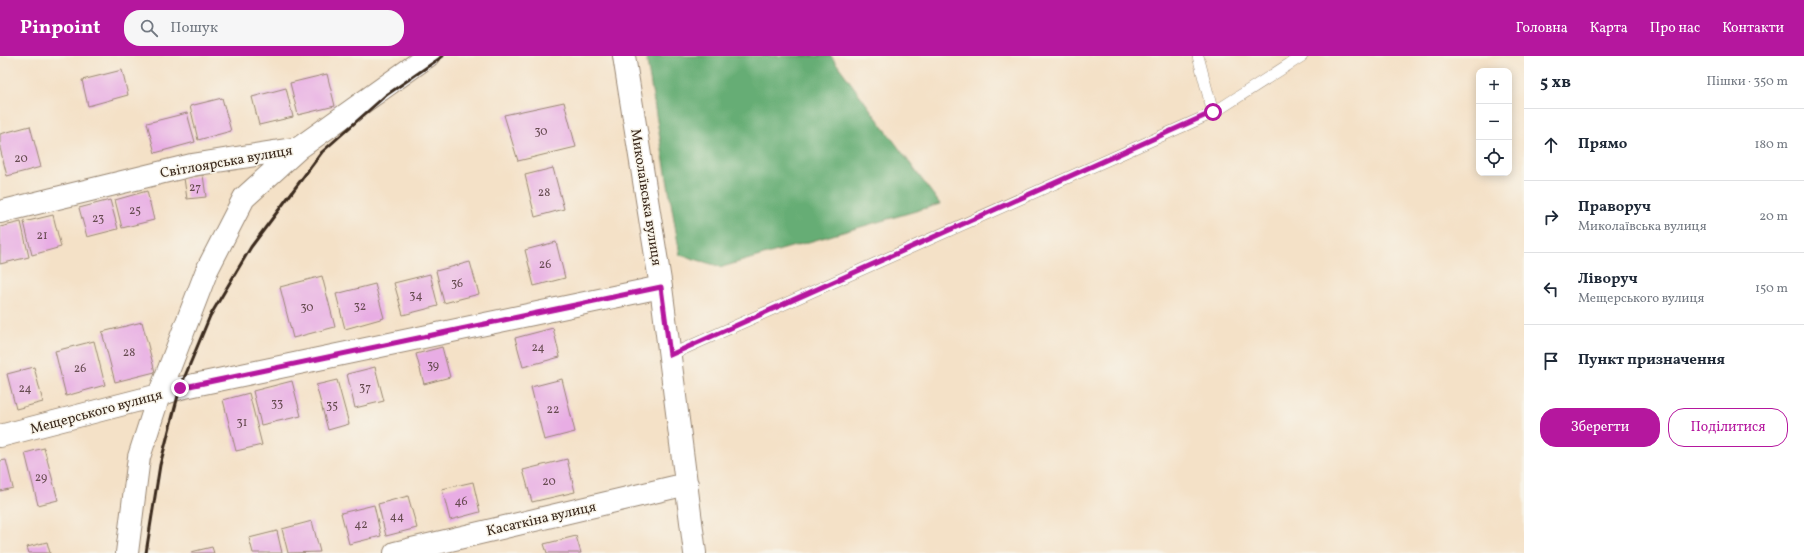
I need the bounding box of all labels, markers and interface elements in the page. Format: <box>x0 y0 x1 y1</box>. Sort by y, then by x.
search box <box>124 10 404 46</box>
text: Pinpoint <box>20 15 100 41</box>
icon: search <box>138 17 160 39</box>
text: Пошук <box>170 18 218 39</box>
text: Головна <box>1516 19 1568 38</box>
text: Карта <box>1590 19 1628 38</box>
text: Про нас <box>1650 19 1700 38</box>
text: Контакти <box>1722 19 1784 38</box>
map controls <box>1476 68 1512 176</box>
button: + <box>1476 68 1512 104</box>
text: 5 хв <box>1540 71 1571 94</box>
text: Пішки · 350 m <box>1706 73 1788 91</box>
route start <box>1204 103 1222 121</box>
button: − <box>1476 104 1512 140</box>
house number: 30 <box>534 124 548 140</box>
street label: Миколаївська вулиця <box>625 127 666 267</box>
icon: ahead <box>1540 134 1562 156</box>
text: Прямо <box>1578 134 1627 155</box>
text: 180 m <box>1754 136 1788 154</box>
button: locate <box>1476 140 1512 176</box>
street label: Світлоярська вулиця <box>159 141 294 183</box>
house number: 20 <box>14 151 28 167</box>
house number: 27 <box>189 180 201 196</box>
house number: 28 <box>538 185 550 201</box>
text: Праворуч <box>1578 197 1651 218</box>
house number: 25 <box>129 203 141 219</box>
icon: right <box>1540 206 1562 228</box>
text: 20 m <box>1759 208 1788 226</box>
house number: 23 <box>92 211 104 227</box>
text: Миколаївська вулиця <box>1578 218 1706 236</box>
house number: 21 <box>36 228 48 244</box>
house number: 26 <box>539 257 551 273</box>
text: Ліворуч <box>1578 269 1638 290</box>
house number: 36 <box>451 276 463 292</box>
icon: left <box>1540 278 1562 300</box>
text: 150 m <box>1755 280 1788 298</box>
house number: 34 <box>409 288 423 304</box>
text: Мещерського вулиця <box>1578 290 1704 308</box>
house number: 32 <box>354 299 366 315</box>
house number: 30 <box>300 300 314 316</box>
house number: 24 <box>531 340 545 356</box>
house number: 28 <box>123 345 135 361</box>
icon: arrive <box>1540 350 1562 372</box>
text: Пункт призначення <box>1578 350 1725 371</box>
house number: 39 <box>427 358 439 374</box>
house number: 26 <box>74 361 86 377</box>
route end <box>171 379 189 397</box>
house number: 37 <box>359 380 371 396</box>
house number: 24 <box>18 381 32 397</box>
street label: Мещерського вулиця <box>28 386 165 439</box>
house number: 33 <box>271 396 283 412</box>
house number: 35 <box>326 398 338 414</box>
house number: 22 <box>547 402 559 418</box>
button: Зберегти <box>1540 408 1660 447</box>
button: Поділитися <box>1668 408 1788 447</box>
house number: 31 <box>237 415 247 431</box>
house number: 29 <box>35 470 47 486</box>
house number: 20 <box>542 474 556 490</box>
house number: 46 <box>454 494 468 510</box>
street label: Касаткіна вулиця <box>485 498 598 541</box>
house number: 44 <box>390 509 404 525</box>
house number: 42 <box>354 517 368 533</box>

